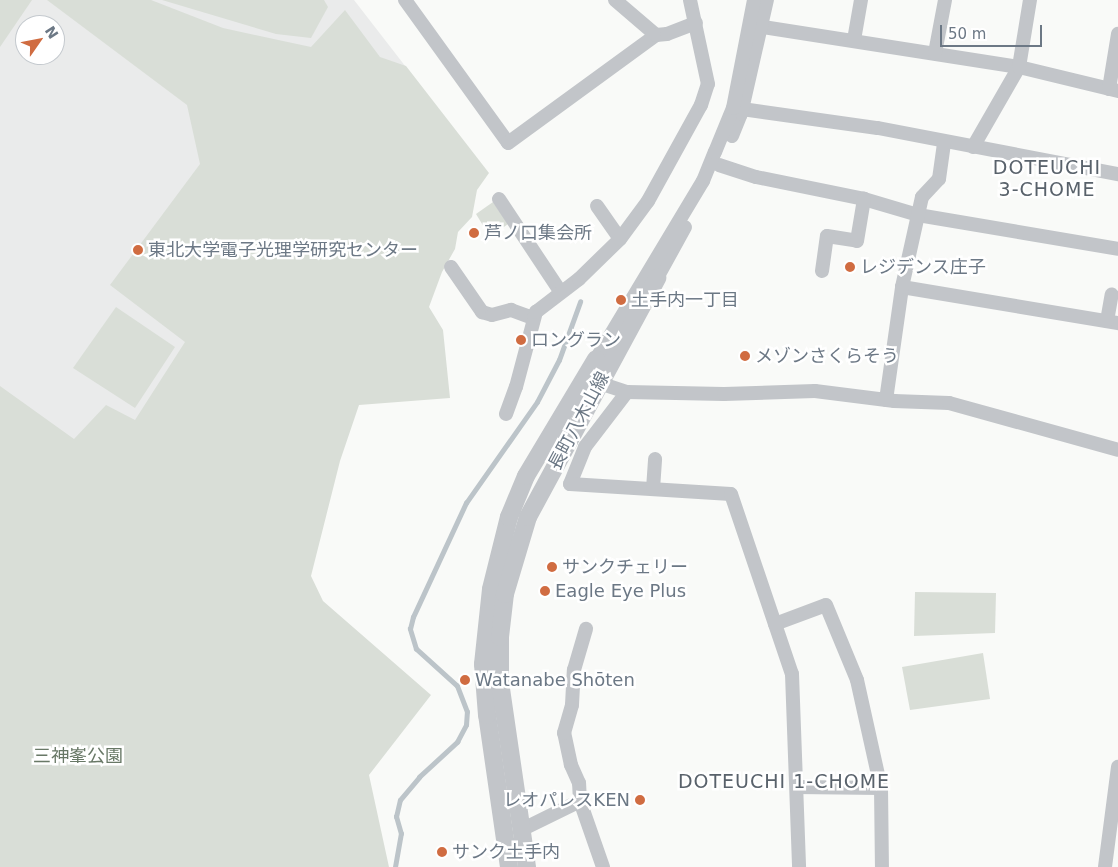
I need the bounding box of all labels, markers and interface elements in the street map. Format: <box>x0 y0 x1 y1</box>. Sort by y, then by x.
north arrow <box>15 15 65 65</box>
scale bar <box>943 15 1046 47</box>
text: N <box>42 23 62 42</box>
text: 50 m <box>948 25 986 43</box>
district label: DOTEUCHI 3-CHOME <box>992 157 1102 201</box>
place label: 芦ノ口集会所 <box>484 222 592 244</box>
marker: 芦ノ口集会所 <box>468 227 480 239</box>
place label: 東北大学電子光理学研究センター <box>148 239 418 261</box>
marker: 東北大学電子光理学研究センター <box>132 244 144 256</box>
place label: レジデンス庄子 <box>860 256 986 278</box>
marker: レジデンス庄子 <box>844 261 856 273</box>
place label: 土手内一丁目 <box>631 289 739 311</box>
marker: 土手内一丁目 <box>615 294 627 306</box>
place label: ロングラン <box>531 329 621 351</box>
marker: ロングラン <box>515 334 527 346</box>
place label: メゾンさくらそう <box>755 345 899 367</box>
marker: メゾンさくらそう <box>739 350 751 362</box>
street label: 長町八木山線 <box>544 368 614 474</box>
place label: サンクチェリー <box>562 556 688 578</box>
marker: サンクチェリー <box>546 561 558 573</box>
place label: Eagle Eye Plus <box>555 580 686 602</box>
marker: Eagle Eye Plus <box>539 585 551 597</box>
place label: Watanabe Shōten <box>475 669 635 691</box>
marker: Watanabe Shōten <box>459 674 471 686</box>
park label: 三神峯公園 <box>33 745 123 767</box>
district label: DOTEUCHI 1-CHOME <box>676 771 892 793</box>
place label: レオパレスKEN <box>503 789 630 811</box>
marker: レオパレスKEN <box>634 794 646 806</box>
place label: サンク土手内 <box>452 841 560 863</box>
marker: サンク土手内 <box>436 846 448 858</box>

